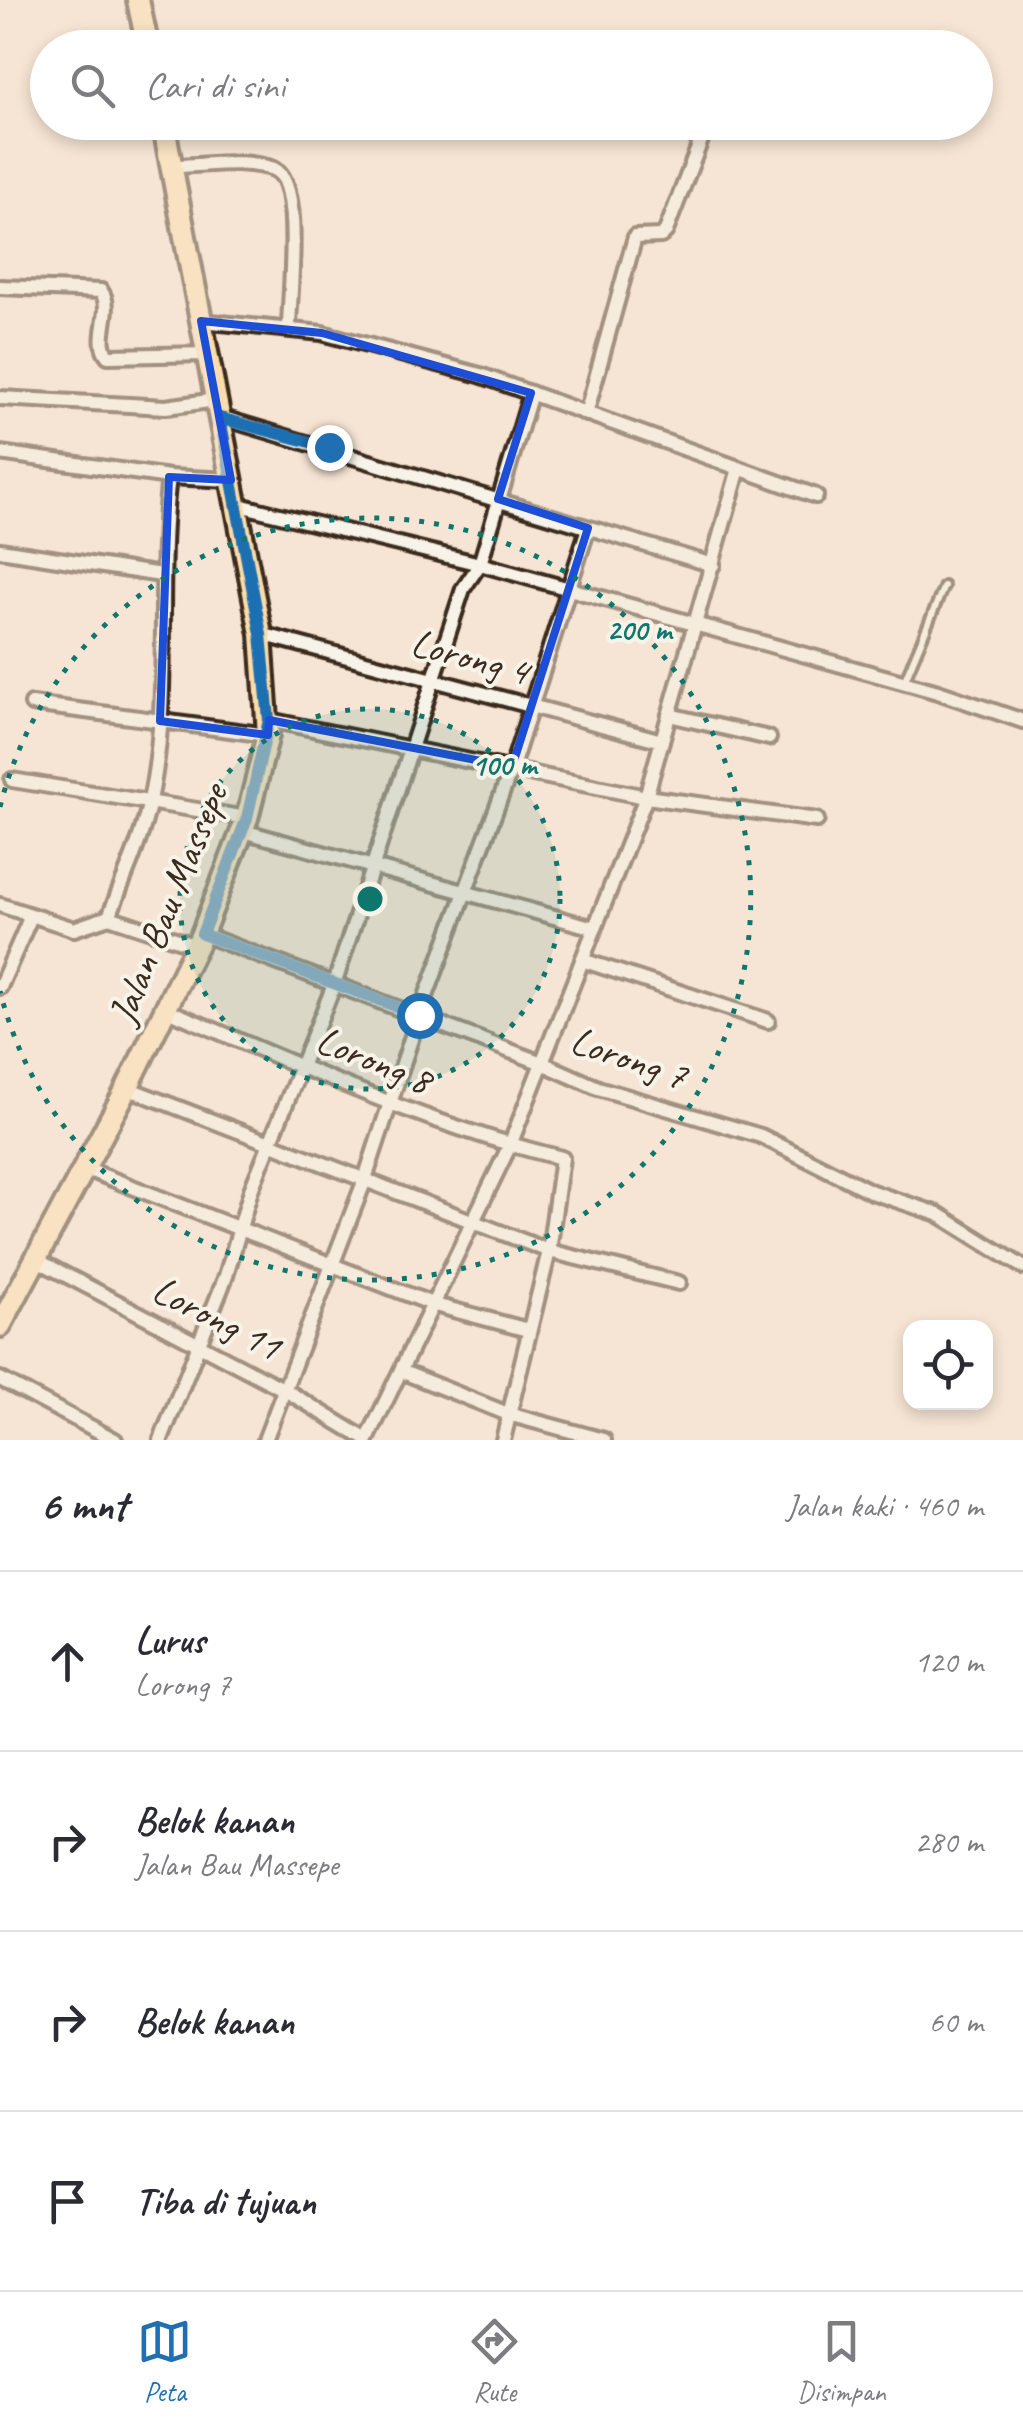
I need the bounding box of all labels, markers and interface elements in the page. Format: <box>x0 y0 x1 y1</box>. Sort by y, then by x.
search box <box>30 30 993 140</box>
icon: search <box>65 58 120 113</box>
text: Cari di sini <box>145 62 285 109</box>
route end <box>307 425 353 471</box>
text: 200 m <box>607 611 674 649</box>
street label: Lorong 4 <box>406 617 538 698</box>
text: 100 m <box>472 746 539 784</box>
street label: Jalan Bau Massepe <box>96 774 240 1033</box>
centre of rings <box>352 881 388 917</box>
route start <box>397 993 443 1039</box>
street label: Lorong 8 <box>309 1014 442 1107</box>
street label: Lorong 7 <box>564 1015 696 1102</box>
street label: Lorong 11 <box>144 1264 291 1372</box>
map controls <box>903 1320 993 1410</box>
button: locate <box>903 1320 993 1410</box>
text: 6 mnt <box>40 1479 127 1532</box>
text: Jalan kaki · 460 m <box>786 1485 983 1526</box>
text: Lurus <box>135 1617 205 1664</box>
icon: ahead <box>40 1634 95 1689</box>
text: 120 m <box>914 1641 983 1682</box>
text: Lorong 7 <box>135 1664 231 1705</box>
text: Belok kanan <box>135 1797 294 1844</box>
icon: right <box>40 1814 95 1869</box>
text: 280 m <box>914 1821 983 1862</box>
text: Jalan Bau Massepe <box>135 1844 339 1885</box>
icon: right <box>40 1994 95 2049</box>
text: Belok kanan <box>135 1998 294 2045</box>
text: 60 m <box>929 2001 983 2042</box>
icon: arrive <box>40 2174 95 2229</box>
text: Tiba di tujuan <box>135 2178 316 2225</box>
tab: Peta <box>137 2314 192 2409</box>
tab: Rute <box>467 2314 522 2409</box>
tab: Disimpan <box>797 2314 886 2409</box>

